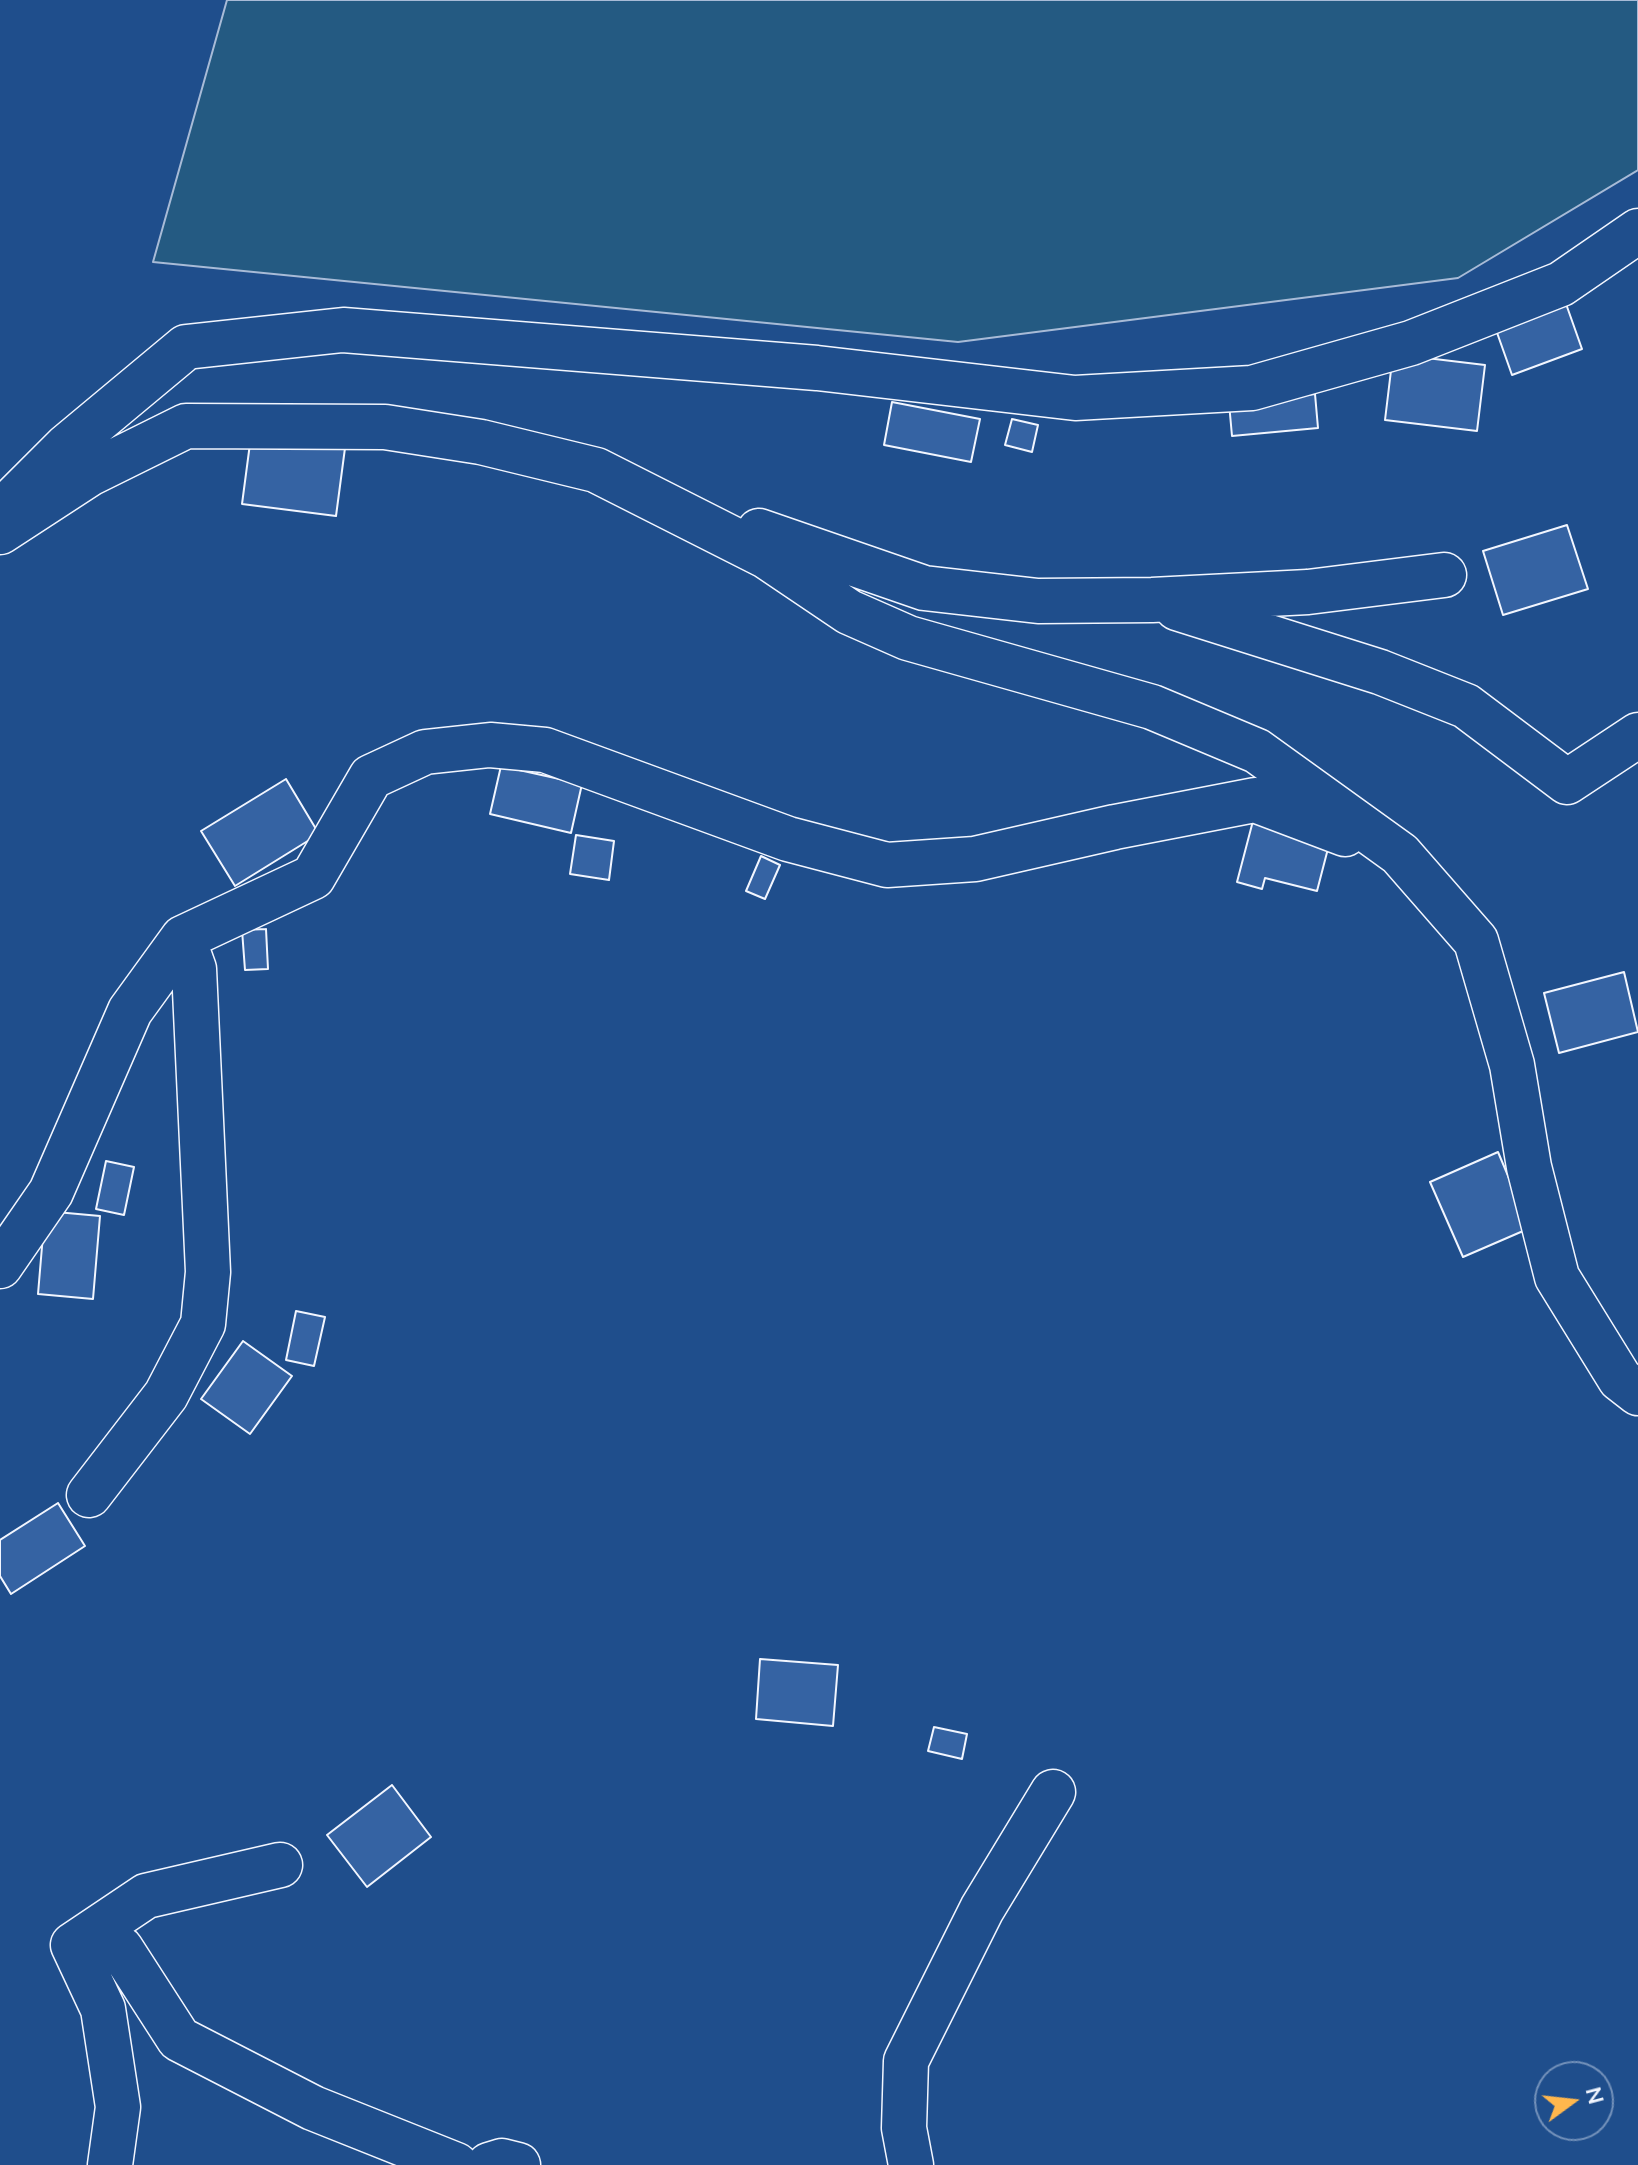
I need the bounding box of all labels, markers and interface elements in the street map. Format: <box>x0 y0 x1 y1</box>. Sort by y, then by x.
north arrow <box>1534 2061 1614 2141</box>
text: N <box>1580 2084 1611 2107</box>

